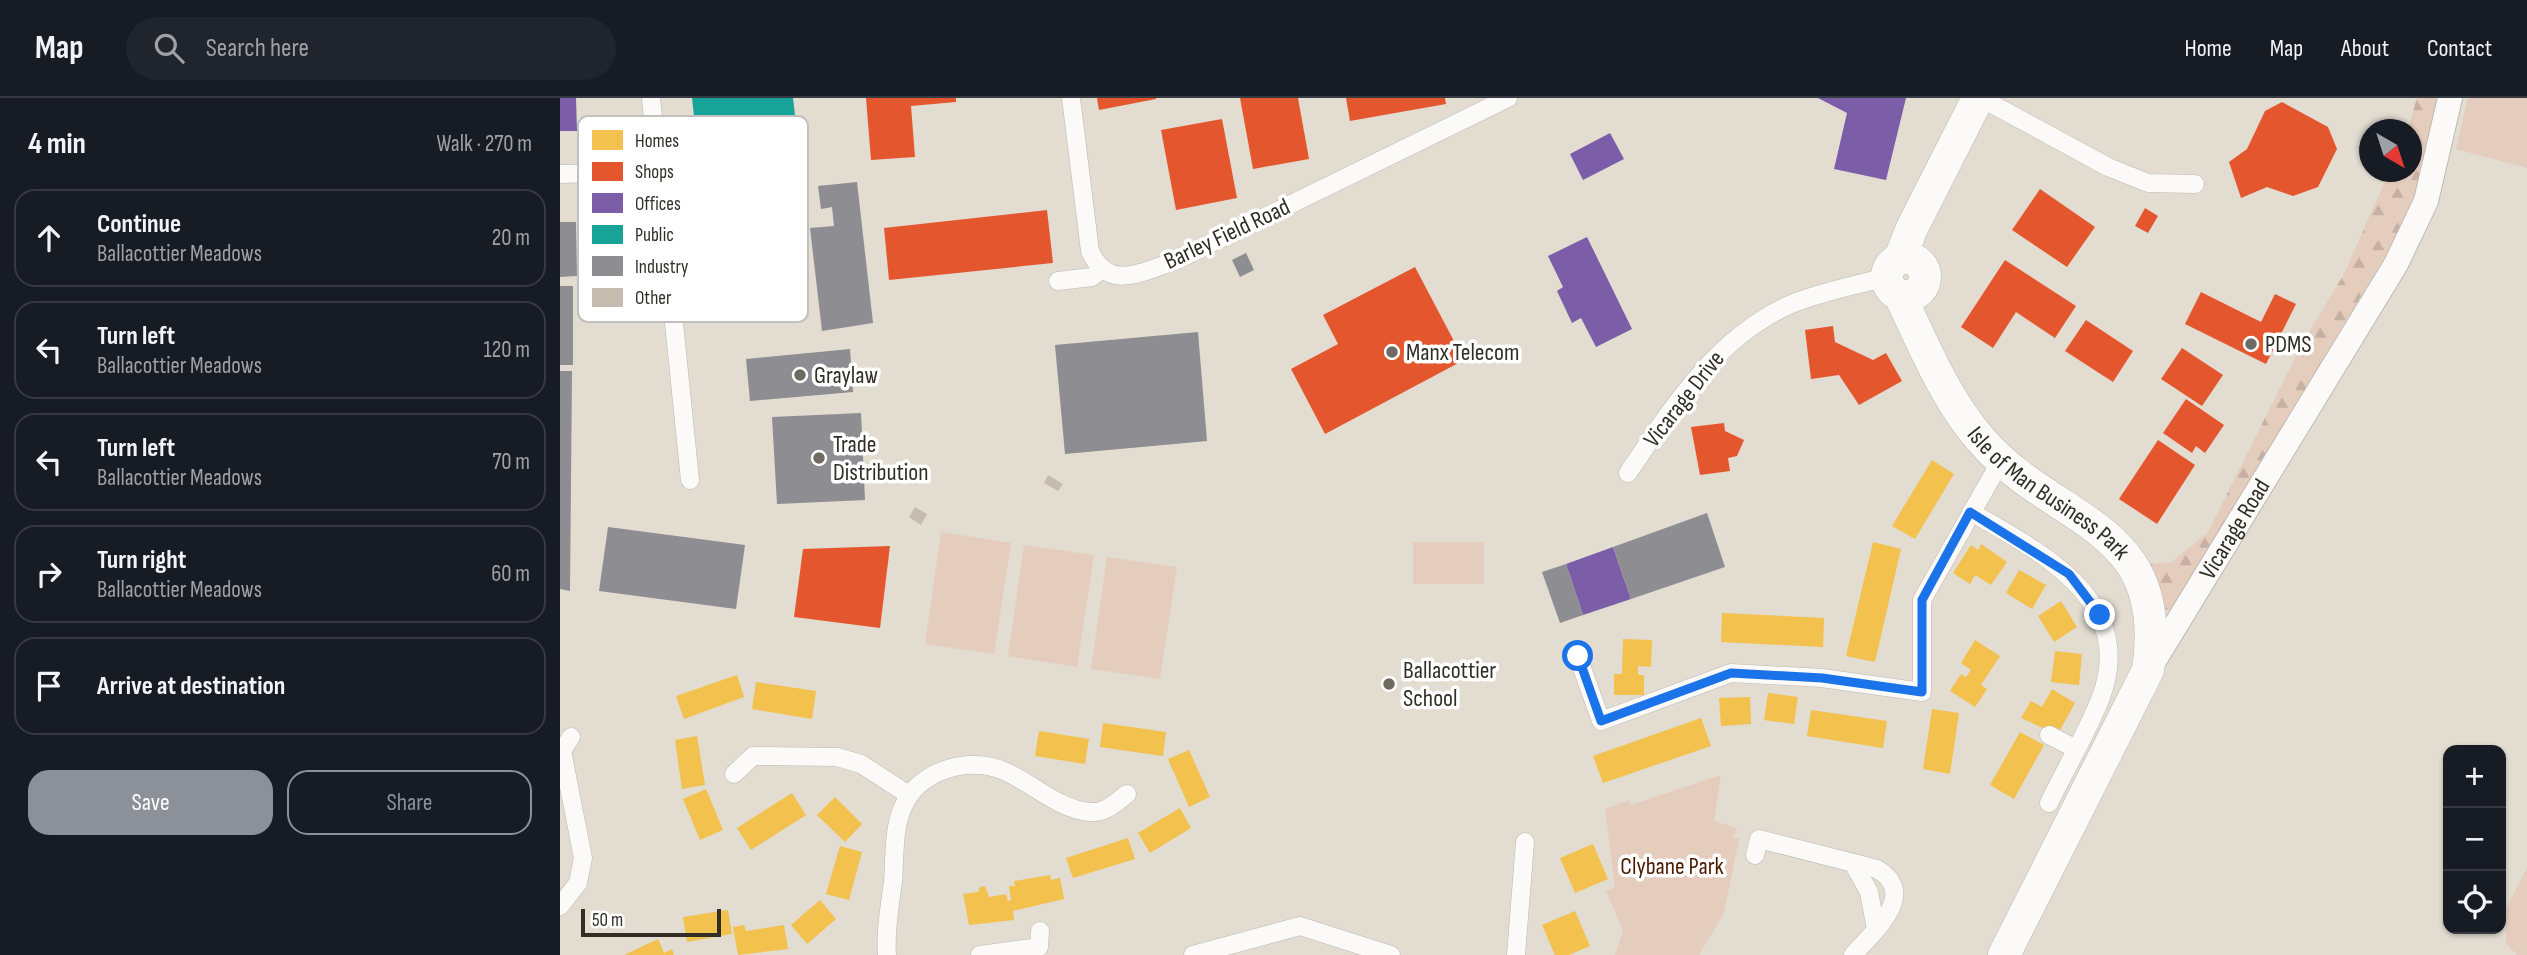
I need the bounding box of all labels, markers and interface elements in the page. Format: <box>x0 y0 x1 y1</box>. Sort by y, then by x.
search box <box>126 17 616 80</box>
text: Map <box>35 28 84 68</box>
icon: search <box>150 29 188 67</box>
text: Search here <box>206 33 309 64</box>
text: Home <box>2184 34 2232 63</box>
text: Map <box>2270 34 2303 63</box>
text: About <box>2341 34 2389 63</box>
text: Contact <box>2427 34 2492 63</box>
legend <box>578 116 808 322</box>
north arrow <box>2359 119 2422 182</box>
text: 4 min <box>28 126 86 162</box>
text: Walk · 270 m <box>437 130 532 158</box>
text: Homes <box>635 130 679 153</box>
text: Shops <box>635 161 674 184</box>
street label: Barley Field Road <box>1159 192 1295 276</box>
text: Offices <box>635 193 681 216</box>
text: Continue <box>97 209 181 240</box>
icon: ahead <box>30 219 68 257</box>
text: 20 m <box>492 224 530 252</box>
text: Public <box>635 224 674 247</box>
text: Ballacottier Meadows <box>97 240 262 268</box>
text: Industry <box>635 256 689 279</box>
text: Other <box>635 287 672 310</box>
text: Turn left <box>97 321 175 352</box>
place label: PDMS <box>2265 330 2311 359</box>
icon: left <box>30 331 68 369</box>
text: 120 m <box>484 336 530 364</box>
marker: PDMS <box>2243 336 2259 352</box>
place label: Manx Telecom <box>1406 338 1519 367</box>
marker: Manx Telecom <box>1384 344 1400 360</box>
street label: Vicarage Drive <box>1637 345 1731 453</box>
text: Ballacottier Meadows <box>97 352 262 380</box>
place label: Graylaw <box>814 361 878 390</box>
marker: Graylaw <box>792 367 808 383</box>
street label: Isle of Man Business Park <box>1961 421 2137 565</box>
place label: Trade Distribution <box>833 430 929 487</box>
text: Turn left <box>97 433 175 464</box>
icon: left <box>30 443 68 481</box>
text: 70 m <box>492 448 530 476</box>
marker: Trade Distribution <box>811 450 827 466</box>
text: Ballacottier Meadows <box>97 464 262 492</box>
street label: Vicarage Road <box>2193 473 2276 585</box>
text: Turn right <box>97 545 186 576</box>
icon: right <box>30 555 68 593</box>
text: 60 m <box>491 560 530 588</box>
text: Ballacottier Meadows <box>97 576 262 604</box>
route end <box>2084 599 2115 630</box>
route start <box>1562 640 1593 671</box>
place label: Ballacottier School <box>1403 656 1496 713</box>
icon: arrive <box>30 667 68 705</box>
text: Arrive at destination <box>97 671 285 702</box>
marker: Ballacottier School <box>1381 676 1397 692</box>
map controls <box>2443 745 2506 934</box>
button: + <box>2443 745 2506 808</box>
button: Save <box>28 770 273 835</box>
button: Share <box>287 770 532 835</box>
button: − <box>2443 808 2506 871</box>
park label: Clybane Park <box>1620 852 1724 881</box>
button: locate <box>2443 871 2506 934</box>
scale bar <box>581 906 721 938</box>
text: 50 m <box>592 909 623 932</box>

